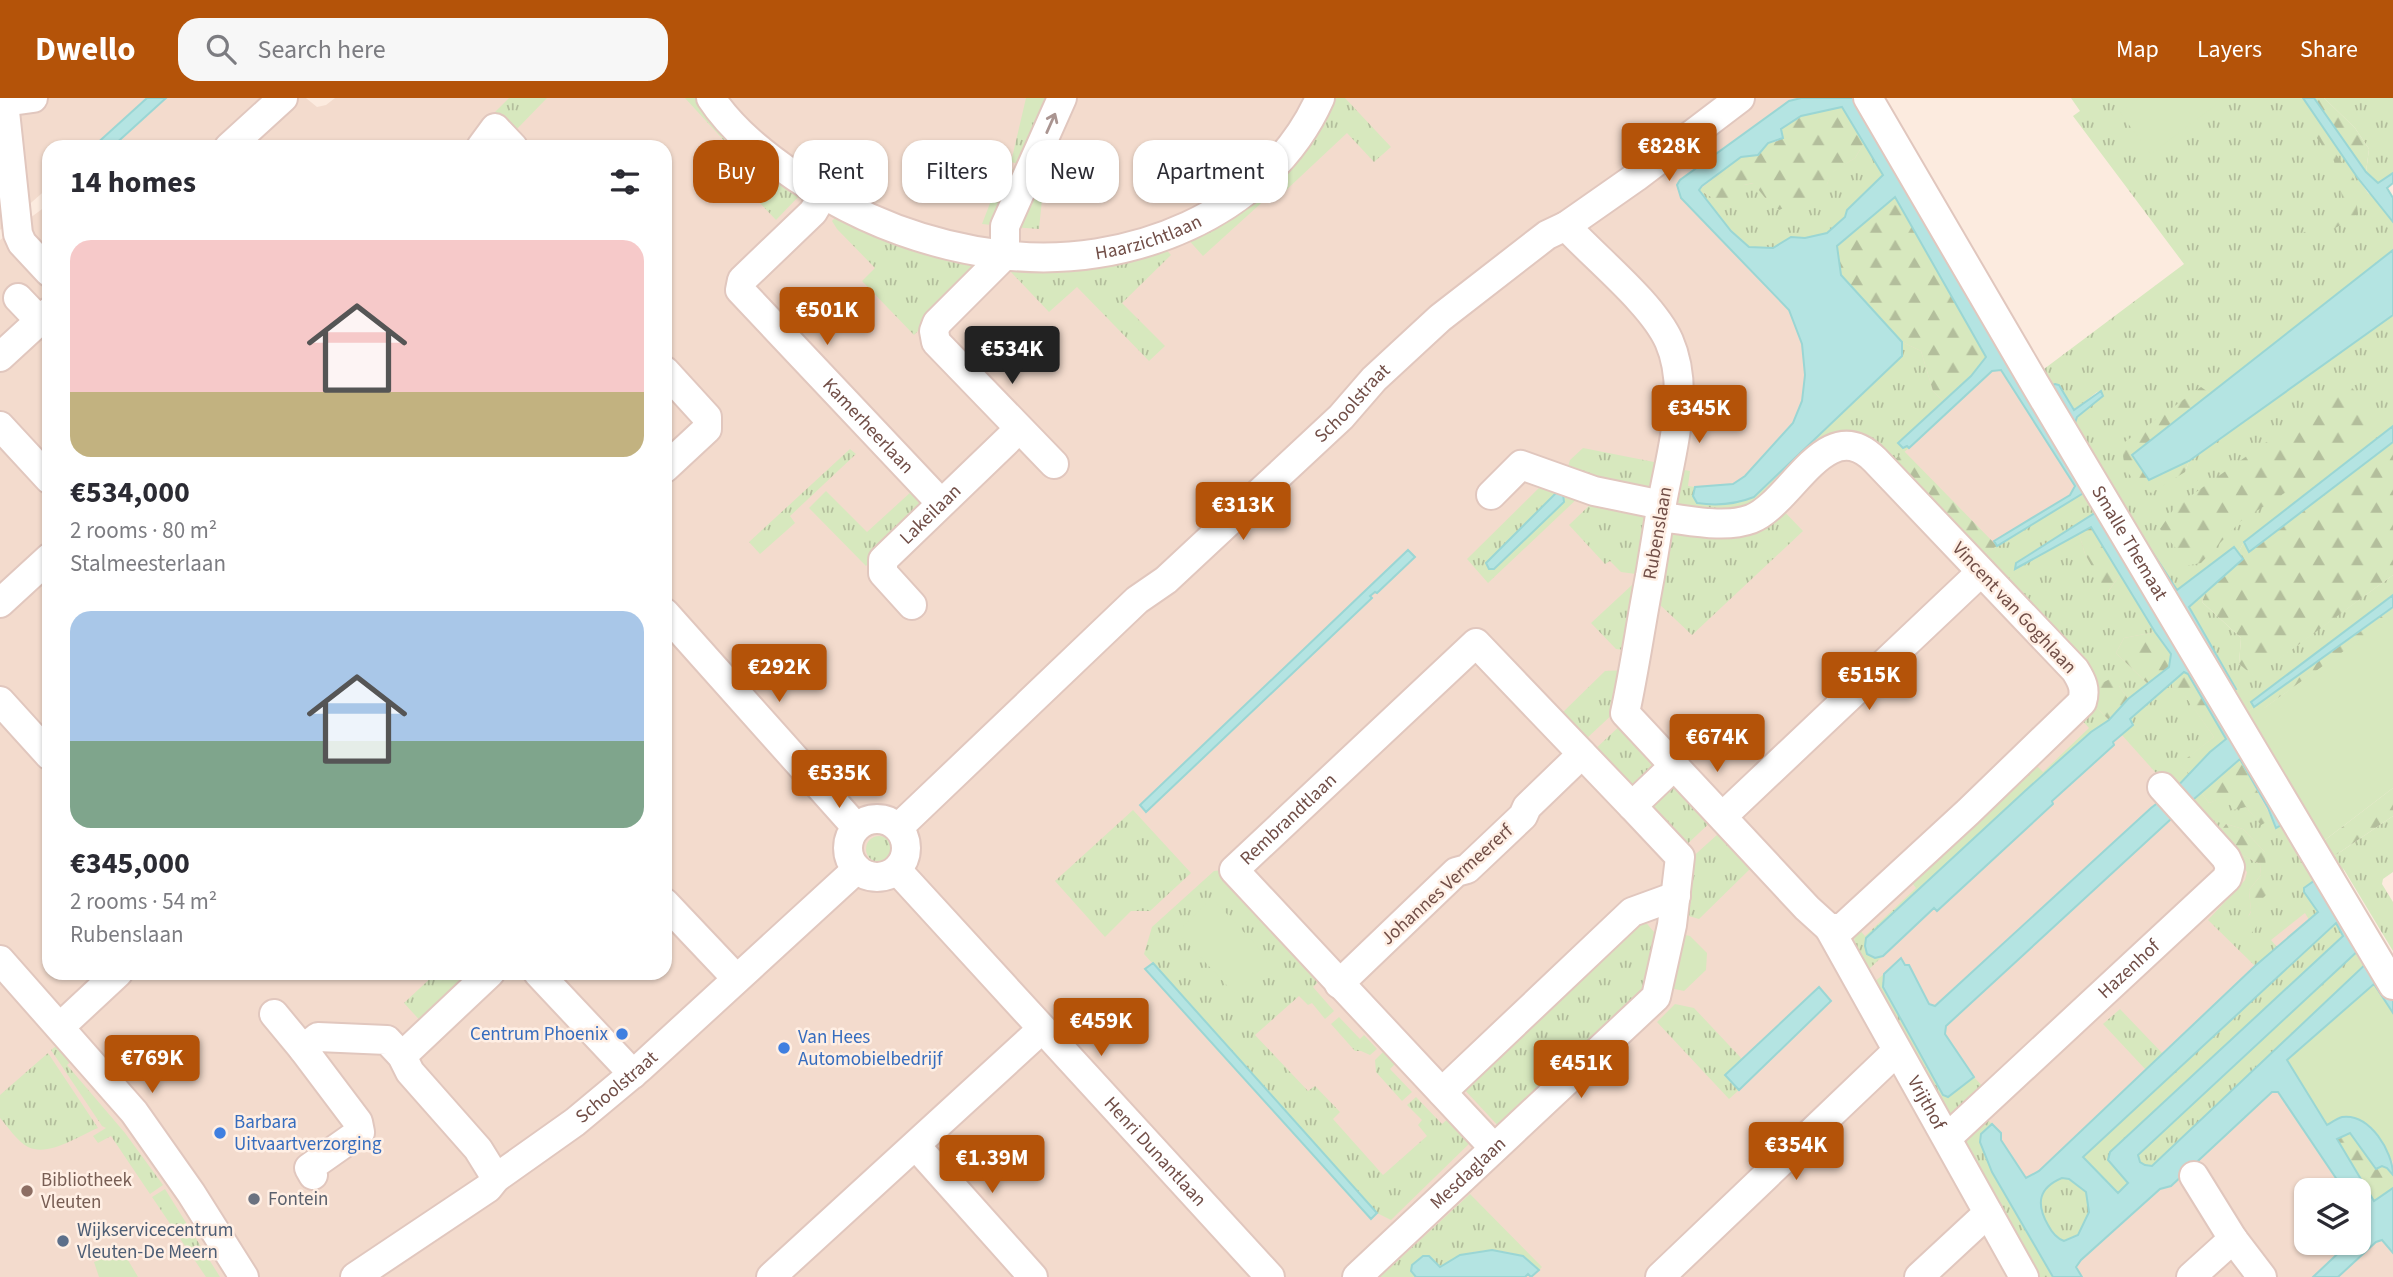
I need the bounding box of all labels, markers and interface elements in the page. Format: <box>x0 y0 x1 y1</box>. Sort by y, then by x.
search box <box>178 18 668 81</box>
text: Dwello <box>35 26 136 73</box>
icon: search <box>202 30 240 68</box>
text: Search here <box>258 31 386 68</box>
text: Map <box>2116 32 2159 67</box>
text: Layers <box>2197 32 2262 67</box>
text: Share <box>2300 32 2358 67</box>
one-way arrow <box>1045 113 1058 134</box>
pin: €828K <box>1620 123 1718 183</box>
text: €828K <box>1638 129 1700 162</box>
chip: Buy <box>693 140 779 203</box>
chip: Rent <box>793 140 888 203</box>
chip: Filters <box>902 140 1012 203</box>
chip: New <box>1026 140 1119 203</box>
chip: Apartment <box>1133 140 1288 203</box>
text: 14 homes <box>70 161 196 204</box>
icon: filters <box>606 163 644 201</box>
street label: Haarzichtlaan <box>1093 208 1206 267</box>
icon: home <box>294 285 420 411</box>
pin: €501K <box>778 288 876 347</box>
text: €501K <box>796 293 858 326</box>
pin: €534K <box>963 327 1061 386</box>
text: €534K <box>981 332 1043 365</box>
street label: Schoolstraat <box>1308 357 1396 449</box>
street label: Kamerheerlaan <box>816 372 920 480</box>
pin: €345K <box>1650 386 1748 445</box>
text: €345K <box>1668 391 1730 424</box>
text: €534,000 <box>70 471 190 514</box>
street label: Lakeilaan <box>894 478 967 551</box>
street label: Smalle Themaat <box>2085 480 2175 606</box>
pin: €313K <box>1194 482 1292 542</box>
street label: Rubenslaan <box>1637 484 1679 582</box>
text: €313K <box>1212 488 1274 521</box>
text: 2 rooms · 80 m² <box>70 514 217 547</box>
street label: Vincent van Goghlaan <box>1946 536 2082 680</box>
text: Stalmeesterlaan <box>70 547 226 580</box>
pin: €292K <box>730 644 828 704</box>
text: €292K <box>748 650 810 683</box>
pin: €515K <box>1820 652 1918 712</box>
icon: home <box>294 656 420 782</box>
text: €515K <box>1838 658 1900 691</box>
pin: €674K <box>1668 714 1766 774</box>
text: €674K <box>1686 720 1748 753</box>
pin: €535K <box>790 750 888 810</box>
text: €535K <box>808 756 870 789</box>
street label: Rembrandtlaan <box>1234 767 1343 871</box>
street label: Johannes Vermeererf <box>1375 817 1520 952</box>
text: €345,000 <box>70 842 190 885</box>
text: 2 rooms · 54 m² <box>70 885 217 918</box>
text: Rubenslaan <box>70 918 184 951</box>
street label: Hazenhof <box>2092 933 2167 1005</box>
pin: €459K <box>1052 998 1150 1058</box>
text: €459K <box>1070 1004 1132 1037</box>
place label: Centrum Phoenix <box>470 1021 609 1048</box>
place label: Van Hees Automobielbedrijf <box>798 1024 944 1073</box>
marker: Centrum Phoenix <box>614 1026 630 1042</box>
pin: €769K <box>103 1035 201 1095</box>
marker: Van Hees Automobielbedrijf <box>776 1040 792 1056</box>
pin: €451K <box>1532 1040 1630 1100</box>
text: €769K <box>121 1041 183 1074</box>
street label: Schoolstraat <box>570 1044 664 1130</box>
text: €451K <box>1550 1046 1612 1079</box>
street label: Vrijthof <box>1901 1071 1953 1136</box>
street label: Henri Dunantlaan <box>1098 1091 1213 1213</box>
place label: Barbara Uitvaartverzorging <box>234 1109 382 1158</box>
pin: €354K <box>1747 1122 1845 1182</box>
marker: Barbara Uitvaartverzorging <box>212 1125 228 1141</box>
text: €354K <box>1765 1128 1827 1161</box>
street label: Mesdaglaan <box>1424 1131 1512 1216</box>
pin: €1.39M <box>935 1136 1049 1195</box>
text: €1.39M <box>955 1141 1029 1174</box>
place label: Bibliotheek Vleuten <box>41 1167 132 1216</box>
map controls <box>2294 1178 2371 1255</box>
button: layers <box>2294 1178 2371 1255</box>
marker: Bibliotheek Vleuten <box>19 1183 35 1199</box>
place label: Fontein <box>268 1186 328 1213</box>
marker: Fontein <box>246 1191 262 1207</box>
place label: Wijkservicecentrum Vleuten-De Meern <box>77 1217 234 1266</box>
marker: Wijkservicecentrum Vleuten-De Meern <box>55 1233 71 1249</box>

